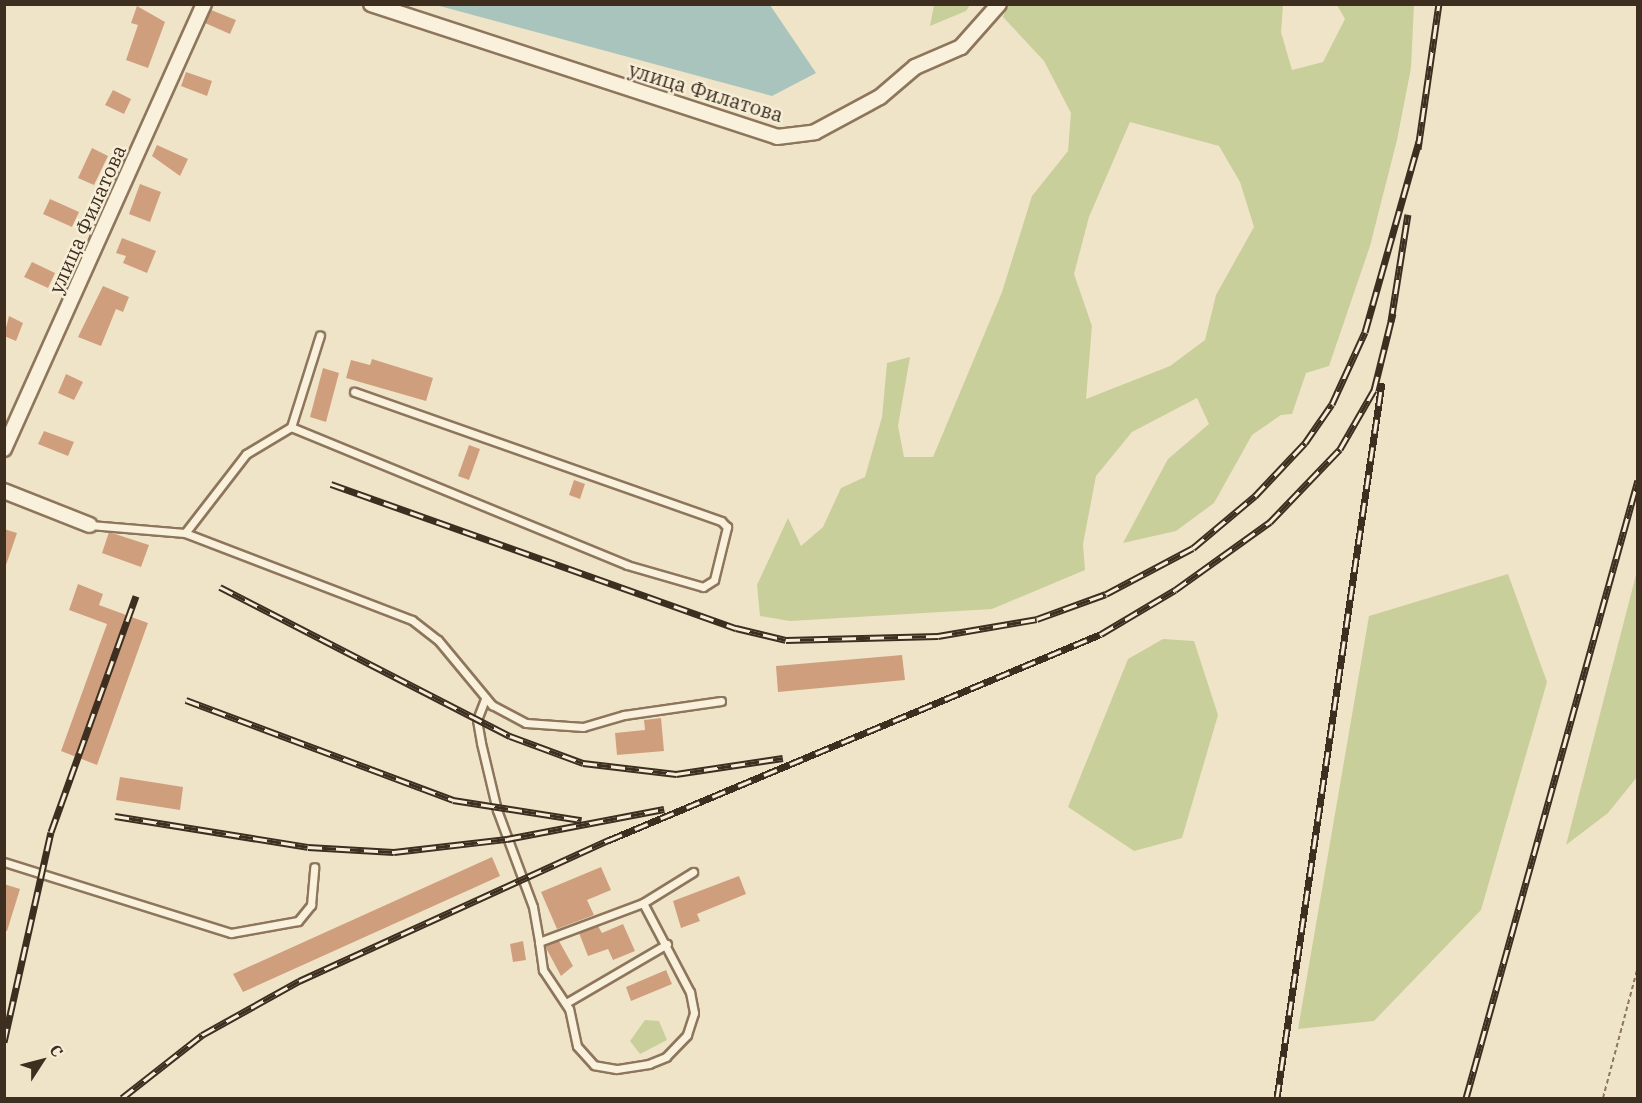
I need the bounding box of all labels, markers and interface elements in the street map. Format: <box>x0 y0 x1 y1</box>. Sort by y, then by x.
street label: улица Филатова <box>626 57 786 127</box>
street label: улица Филатова <box>43 141 131 297</box>
north arrow <box>12 1031 72 1091</box>
text: С <box>45 1040 68 1061</box>

